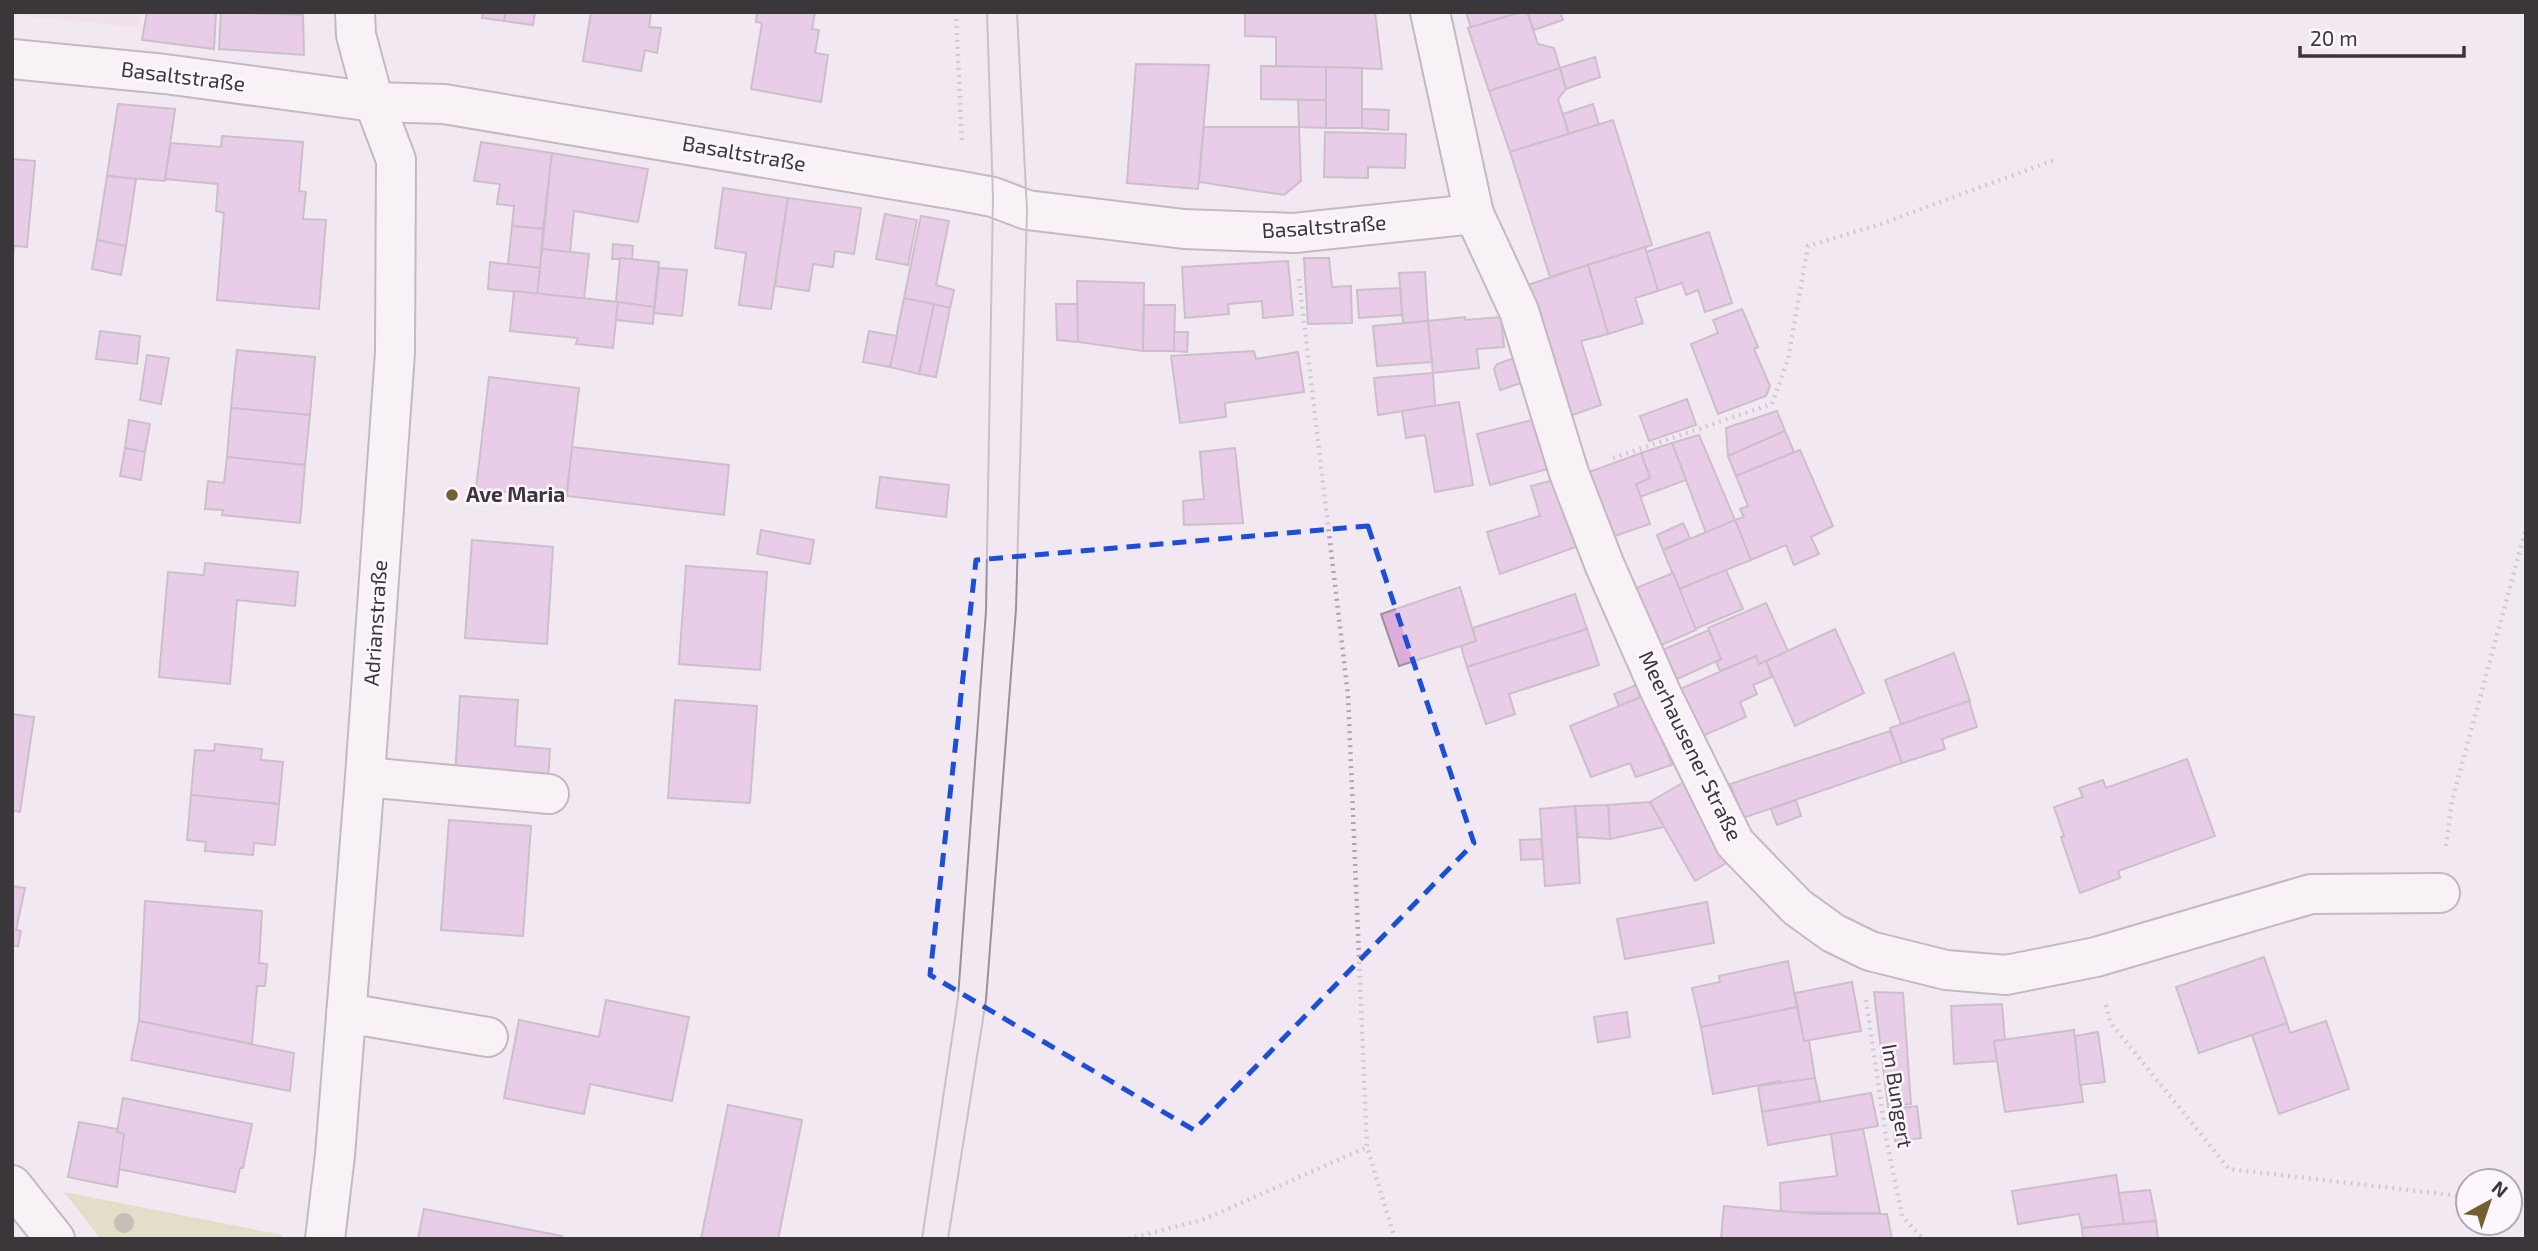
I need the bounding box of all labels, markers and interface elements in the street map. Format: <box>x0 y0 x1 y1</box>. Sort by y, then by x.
scale bar <box>2300 14 2464 58</box>
text: 20 m <box>2310 25 2358 50</box>
street label: Basaltstraße <box>120 55 247 96</box>
street label: Basaltstraße <box>681 129 808 176</box>
street label: Basaltstraße <box>1261 209 1387 242</box>
place label: Ave Maria <box>466 481 565 506</box>
marker: Ave Maria <box>444 487 460 503</box>
street label: Adrianstraße <box>358 559 391 687</box>
street label: Meerhausener Straße <box>1634 646 1748 844</box>
street label: Im Bungert <box>1878 1042 1919 1150</box>
north arrow <box>2454 1167 2524 1237</box>
text: N <box>2488 1175 2513 1202</box>

